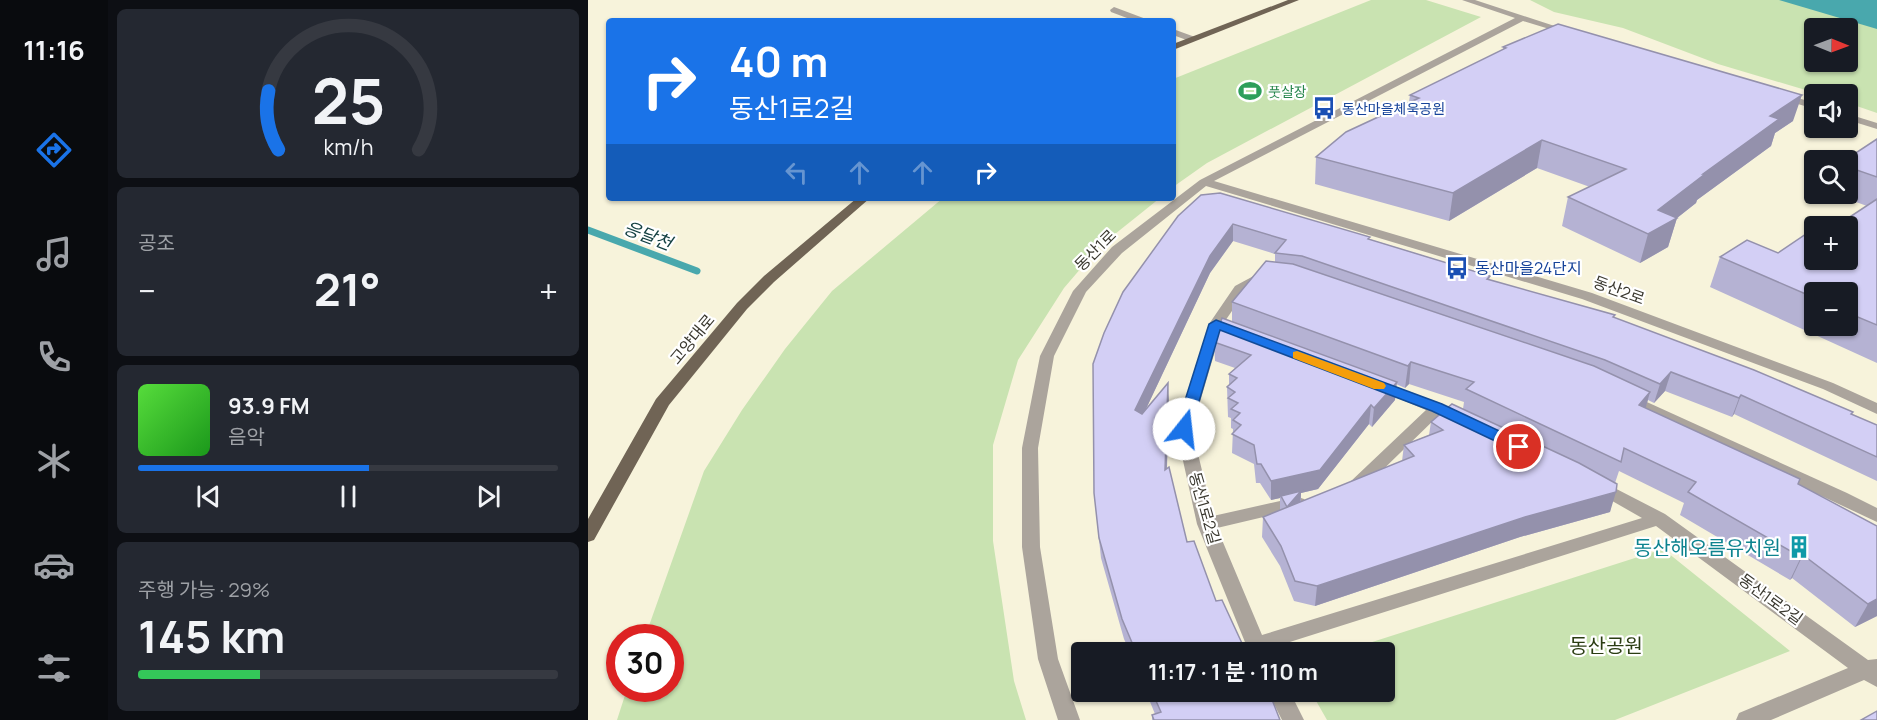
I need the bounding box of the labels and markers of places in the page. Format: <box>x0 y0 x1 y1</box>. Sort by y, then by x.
sports icon: 풋살장 <box>1237 78 1263 104</box>
place label: 풋살장 <box>1268 82 1307 101</box>
bus stop icon: 동산마을체욱공원 <box>1311 95 1337 121</box>
place label: 동산마을체욱공원 <box>1342 99 1445 118</box>
bus stop icon: 동산마을24단지 <box>1444 255 1470 281</box>
place label: 동산마을24단지 <box>1475 257 1582 279</box>
pin <box>1493 421 1544 472</box>
place label: 동산해오름유치원 <box>1634 534 1781 561</box>
building icon: 동산해오름유치원 <box>1786 534 1812 560</box>

